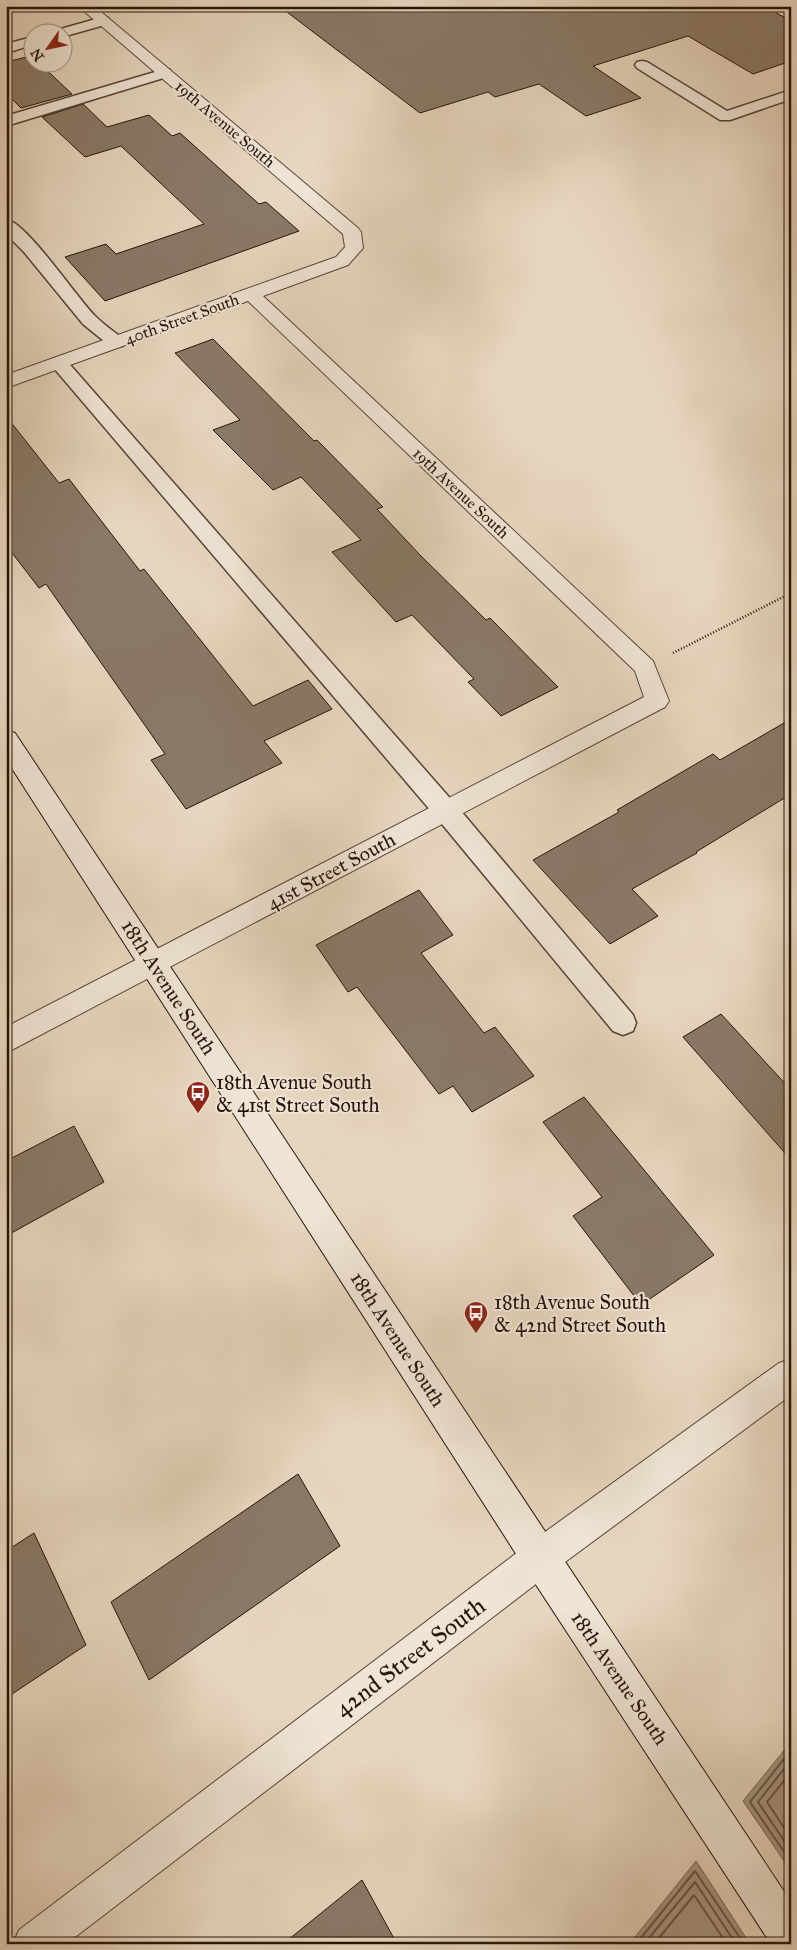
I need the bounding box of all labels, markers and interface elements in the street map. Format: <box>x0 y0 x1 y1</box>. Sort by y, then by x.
north arrow <box>22 22 72 72</box>
text: N <box>27 45 48 64</box>
street label: 19th Avenue South <box>171 77 279 171</box>
street label: 40th Street South <box>122 290 242 348</box>
street label: 19th Avenue South <box>409 444 513 543</box>
street label: 41st Street South <box>263 827 399 915</box>
street label: 18th Avenue South <box>116 915 222 1059</box>
place label: 18th Avenue South & 41st Street South <box>216 1070 380 1117</box>
bus stop icon: 18th Avenue South & 41st Street South <box>185 1080 211 1114</box>
street label: 18th Avenue South <box>345 1267 451 1411</box>
place label: 18th Avenue South & 42nd Street South <box>494 1290 666 1337</box>
bus stop icon: 18th Avenue South & 42nd Street South <box>463 1300 489 1334</box>
street label: 42nd Street South <box>329 1591 491 1723</box>
street label: 18th Avenue South <box>566 1607 674 1749</box>

